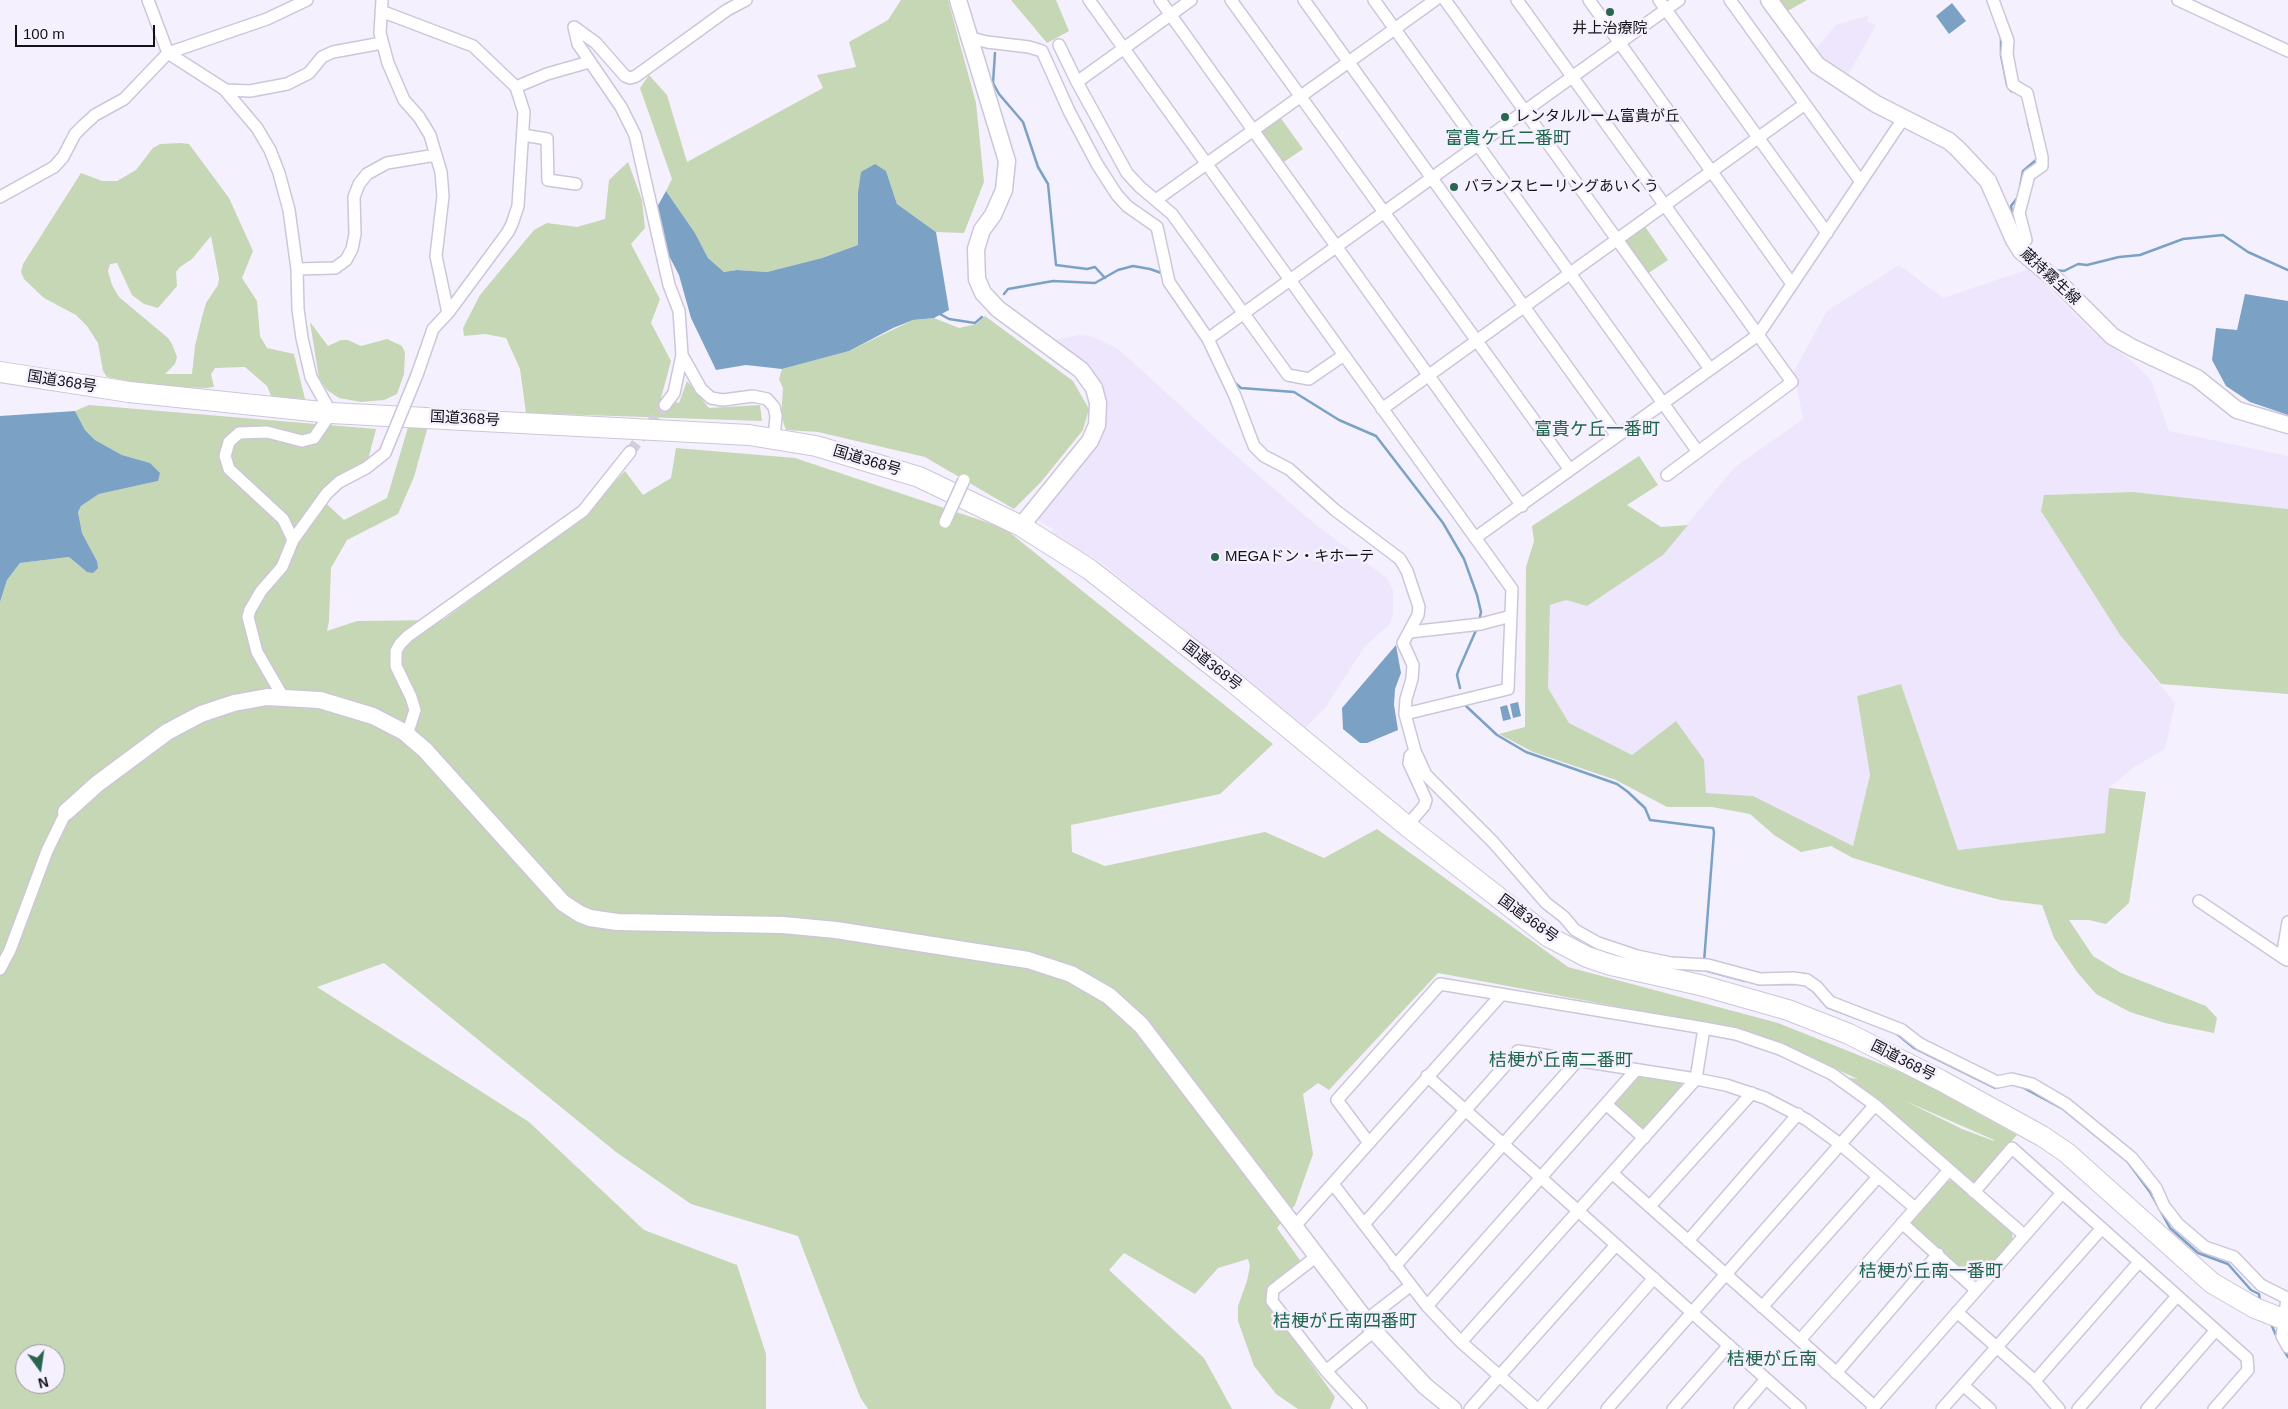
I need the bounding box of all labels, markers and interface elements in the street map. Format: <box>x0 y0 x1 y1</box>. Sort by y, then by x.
marker: 井上治療院 <box>1604 6 1616 18</box>
scale bar <box>18 15 158 47</box>
place label: 井上治療院 <box>1573 20 1647 38</box>
text: 100 m <box>23 25 65 42</box>
place label: レンタルルーム富貴が丘 <box>1515 108 1680 126</box>
marker: レンタルルーム富貴が丘 <box>1499 111 1511 123</box>
district label: 富貴ケ丘二番町 <box>1445 128 1571 150</box>
place label: バランスヒーリングあいくう <box>1464 178 1659 196</box>
marker: バランスヒーリングあいくう <box>1448 181 1460 193</box>
street label: 蔵持霧生線 <box>2016 245 2084 309</box>
street label: 国道368号 <box>26 368 98 396</box>
street label: 国道368号 <box>430 408 500 430</box>
district label: 富貴ケ丘一番町 <box>1534 419 1660 441</box>
street label: 国道368号 <box>831 442 903 480</box>
place label: MEGAドン・キホーテ <box>1225 548 1374 566</box>
marker: MEGAドン・キホーテ <box>1209 551 1221 563</box>
street label: 国道368号 <box>1179 637 1245 695</box>
street label: 国道368号 <box>1494 891 1562 947</box>
street label: 国道368号 <box>1868 1037 1938 1085</box>
district label: 桔梗が丘南二番町 <box>1489 1050 1633 1072</box>
district label: 桔梗が丘南一番町 <box>1859 1261 2003 1283</box>
district label: 桔梗が丘南四番町 <box>1273 1311 1417 1333</box>
north arrow <box>15 1344 65 1394</box>
district label: 桔梗が丘南 <box>1727 1349 1817 1371</box>
text: N <box>37 1374 50 1392</box>

